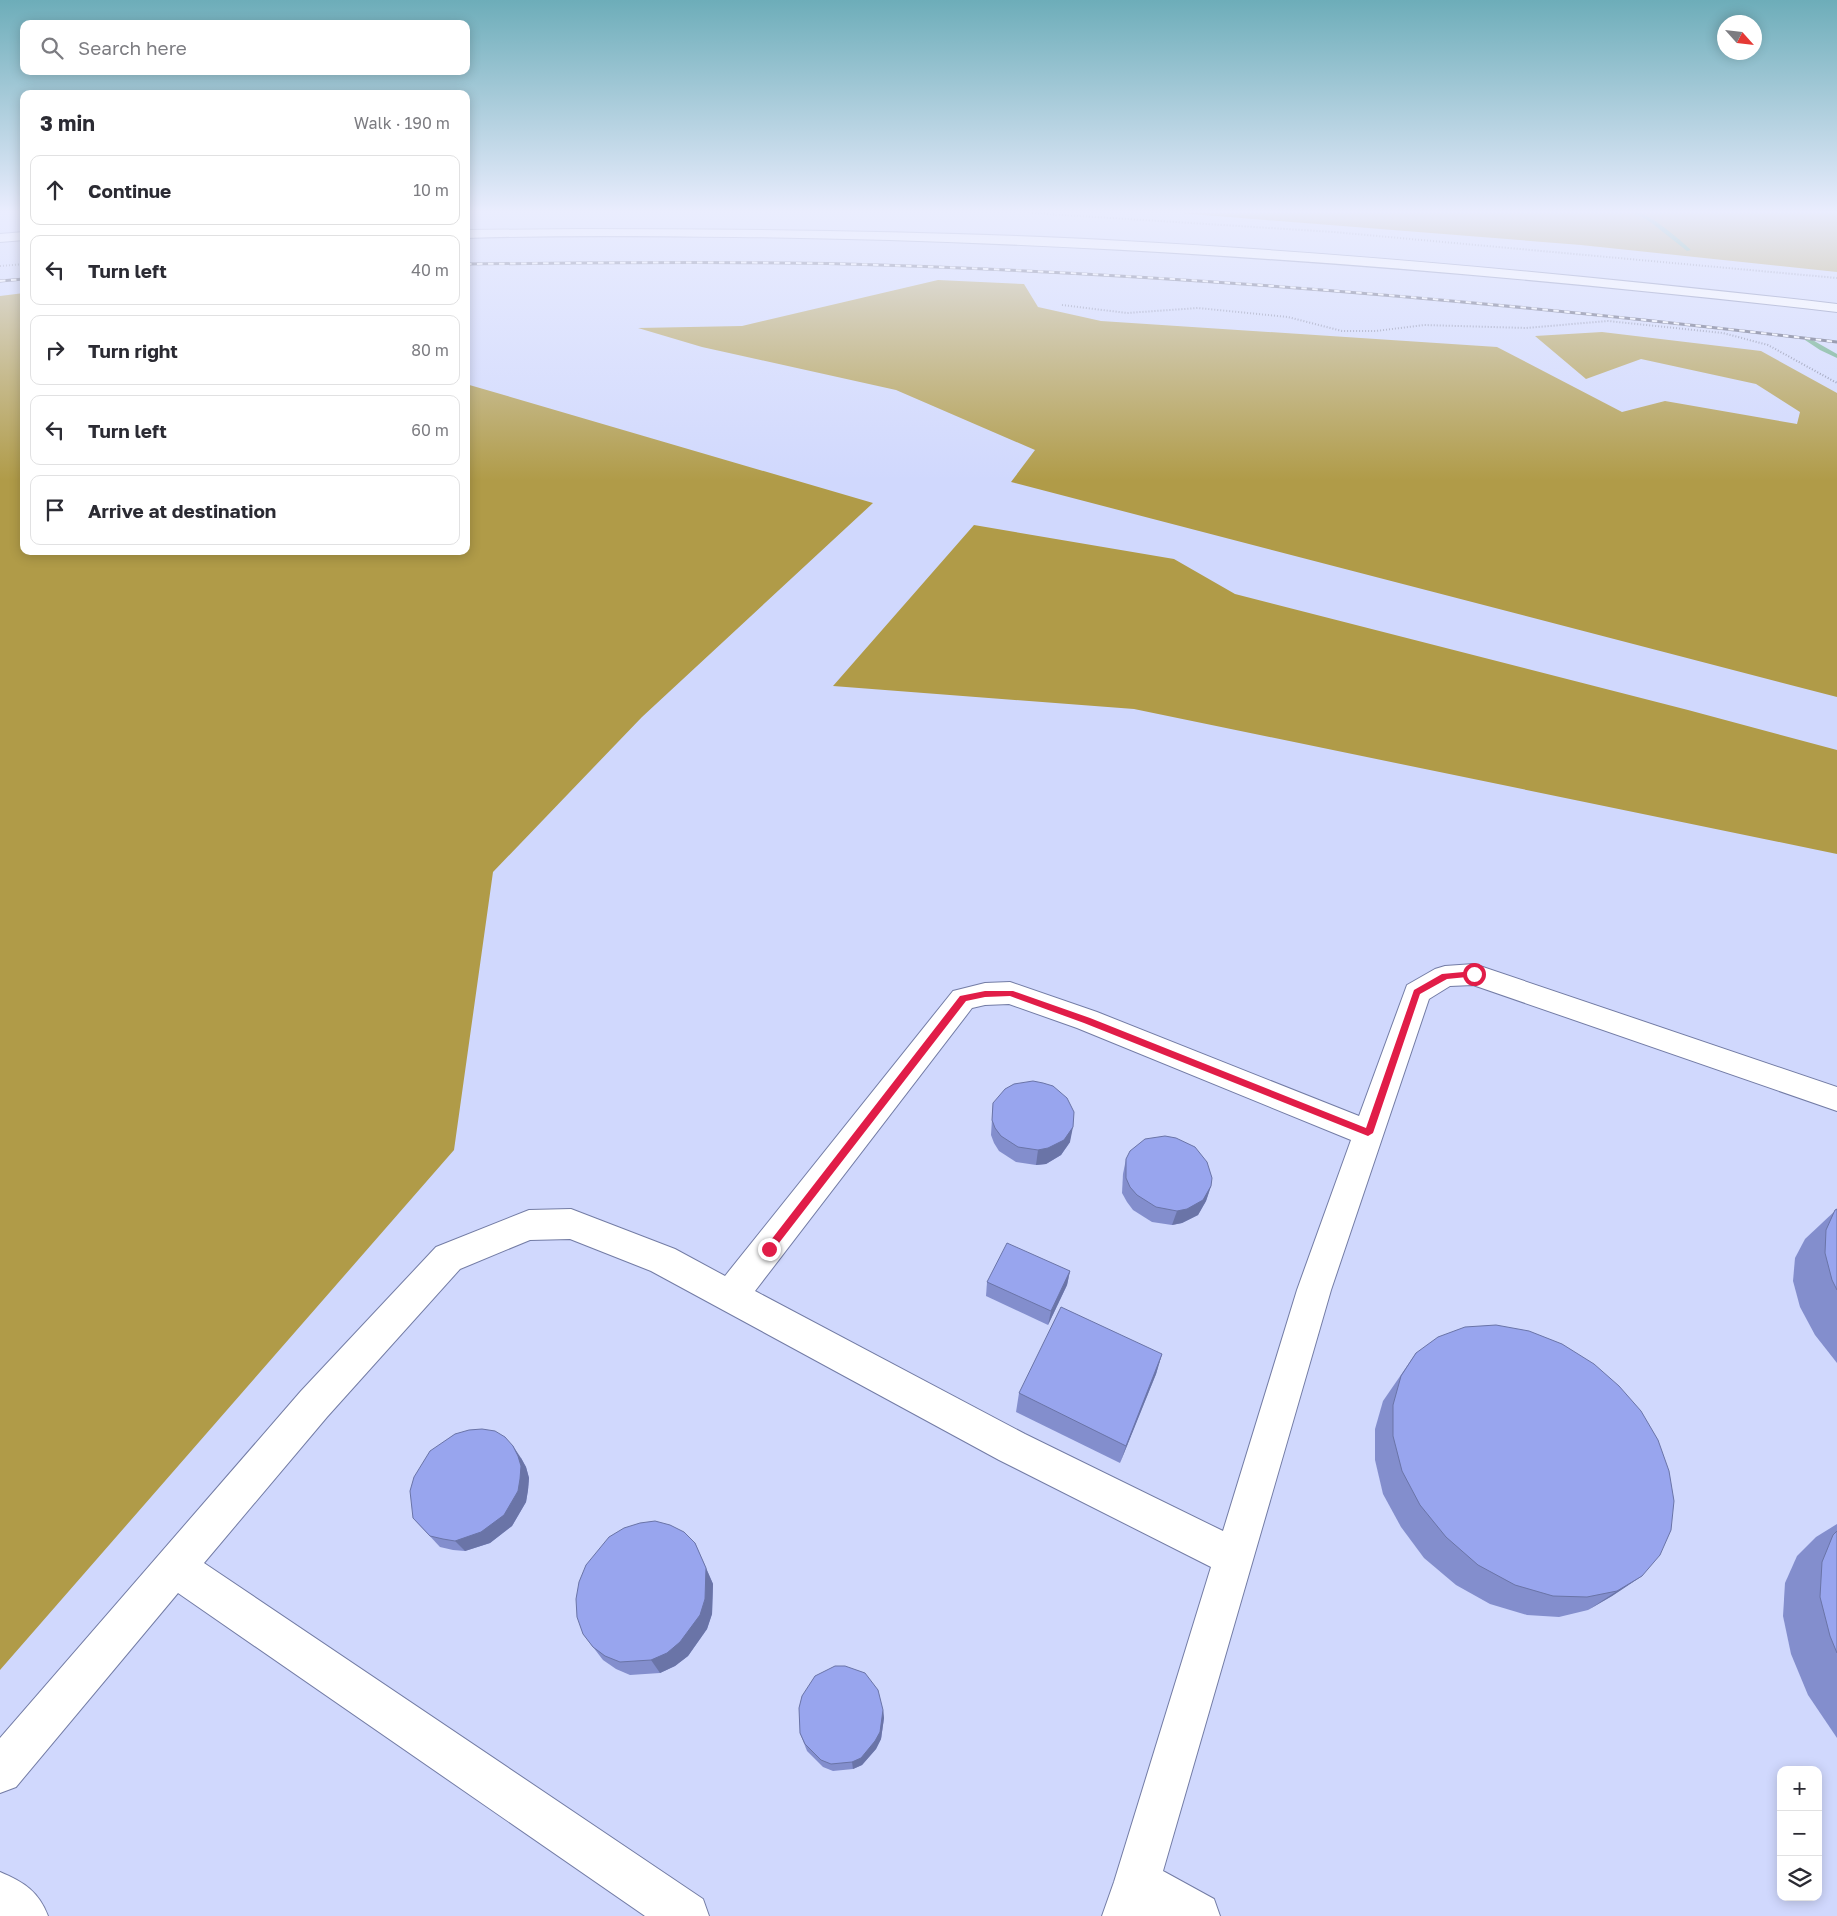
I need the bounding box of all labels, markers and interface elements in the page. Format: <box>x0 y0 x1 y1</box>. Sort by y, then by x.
north arrow <box>1717 15 1762 60</box>
search box <box>20 20 470 75</box>
icon: search <box>38 34 66 62</box>
text: Search here <box>78 36 187 59</box>
text: 3 min <box>40 110 95 136</box>
text: Walk · 190 m <box>354 113 450 133</box>
icon: ahead <box>41 176 69 204</box>
text: Continue <box>88 179 171 202</box>
text: 10 m <box>413 180 449 200</box>
icon: left <box>41 256 69 284</box>
text: Turn left <box>88 259 167 282</box>
text: 40 m <box>411 260 449 280</box>
icon: right <box>41 336 69 364</box>
text: Turn right <box>88 339 178 362</box>
text: 80 m <box>411 340 449 360</box>
icon: left <box>41 416 69 444</box>
text: Turn left <box>88 419 167 442</box>
text: 60 m <box>411 420 449 440</box>
icon: arrive <box>41 496 69 524</box>
text: Arrive at destination <box>88 499 276 522</box>
route start <box>1463 963 1486 986</box>
route end <box>758 1238 781 1261</box>
map controls <box>1777 1766 1822 1901</box>
button: + <box>1777 1766 1822 1811</box>
button: − <box>1777 1811 1822 1856</box>
button: layers <box>1777 1856 1822 1901</box>

